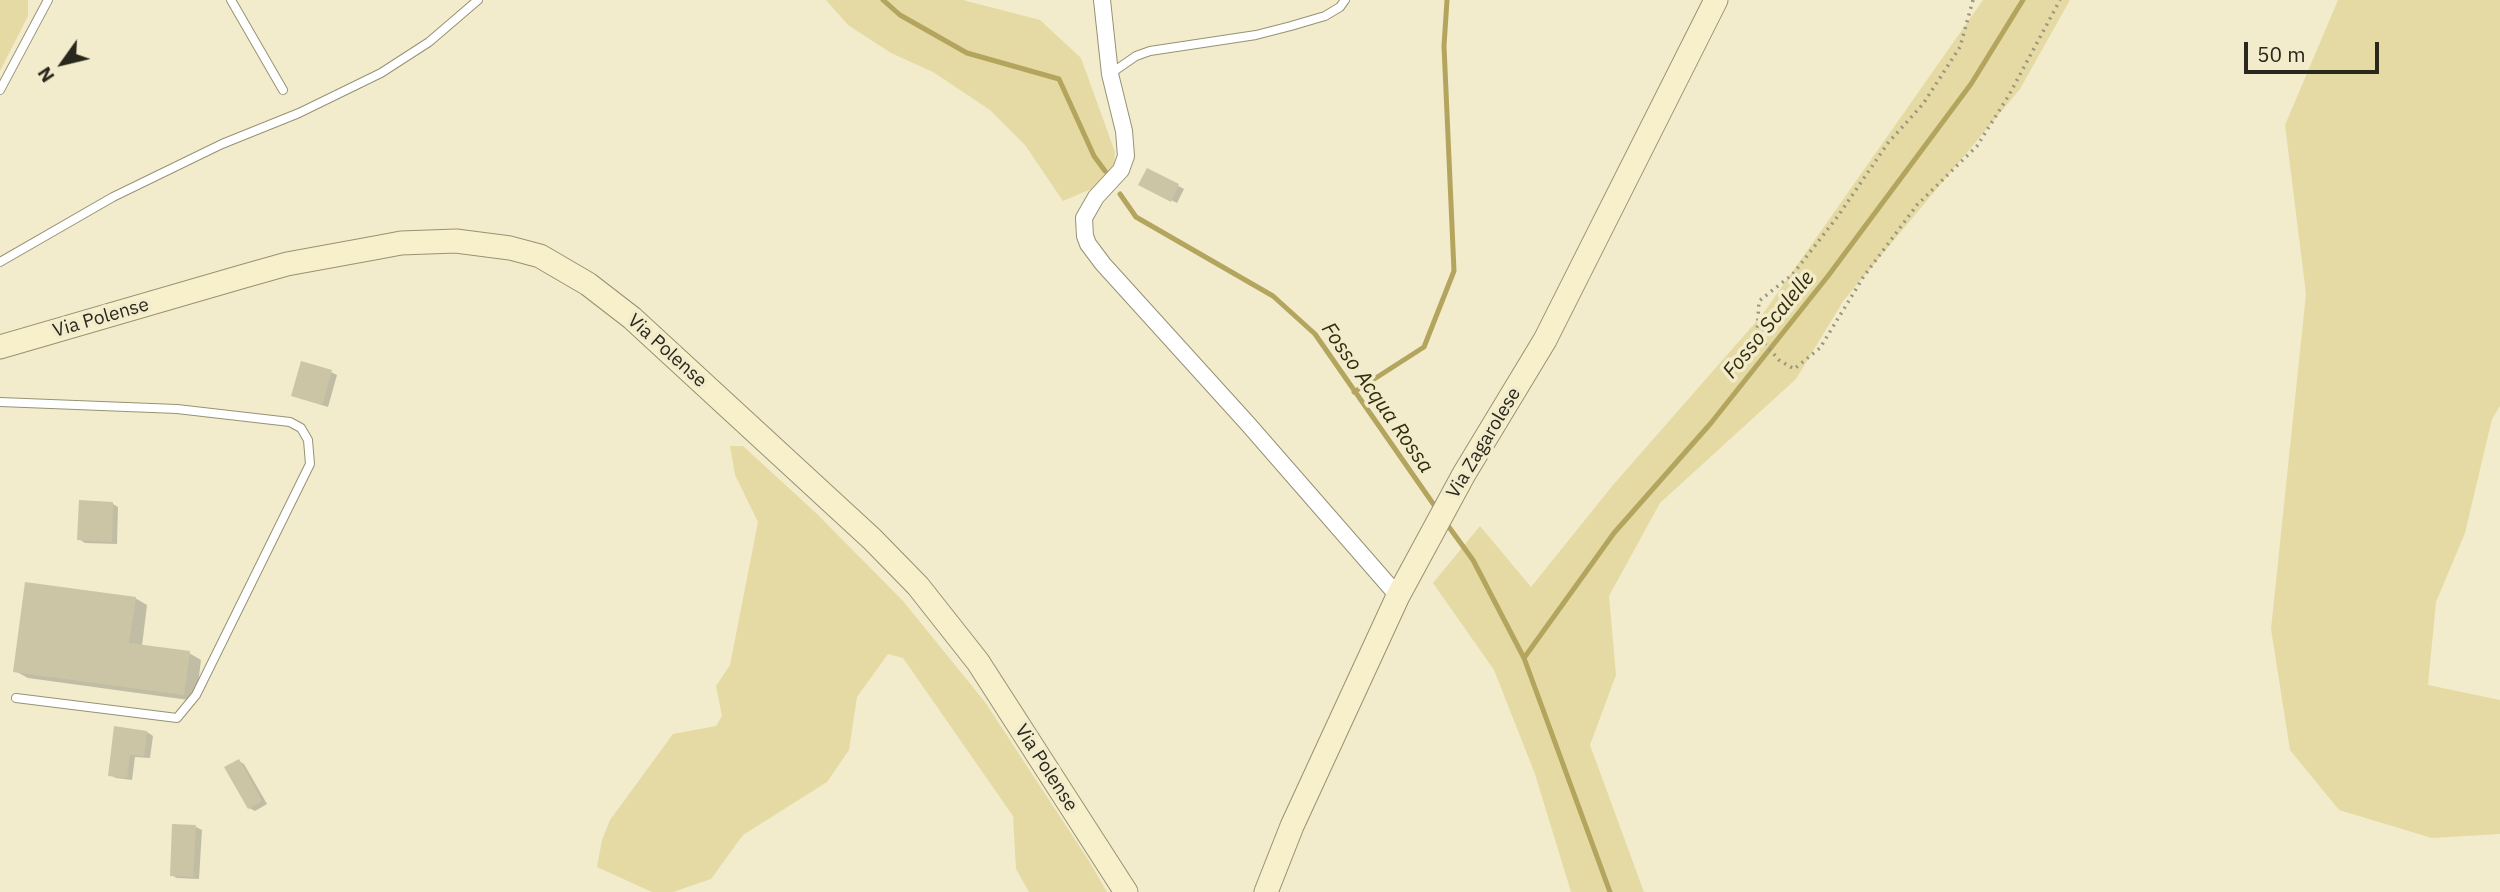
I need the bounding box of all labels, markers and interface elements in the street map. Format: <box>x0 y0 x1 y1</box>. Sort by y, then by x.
north arrow <box>28 28 98 98</box>
scale bar <box>2248 28 2383 72</box>
text: 50 m <box>2257 40 2306 68</box>
text: N <box>32 62 59 87</box>
water label: Fosso Scalelle <box>1718 266 1820 384</box>
street label: Via Polense <box>50 293 152 343</box>
street label: Via Polense <box>623 309 711 393</box>
water label: Fosso Acqua Rossa <box>1316 318 1438 478</box>
street label: Via Zagarolese <box>1442 384 1526 502</box>
street label: Via Polense <box>1010 720 1082 816</box>

